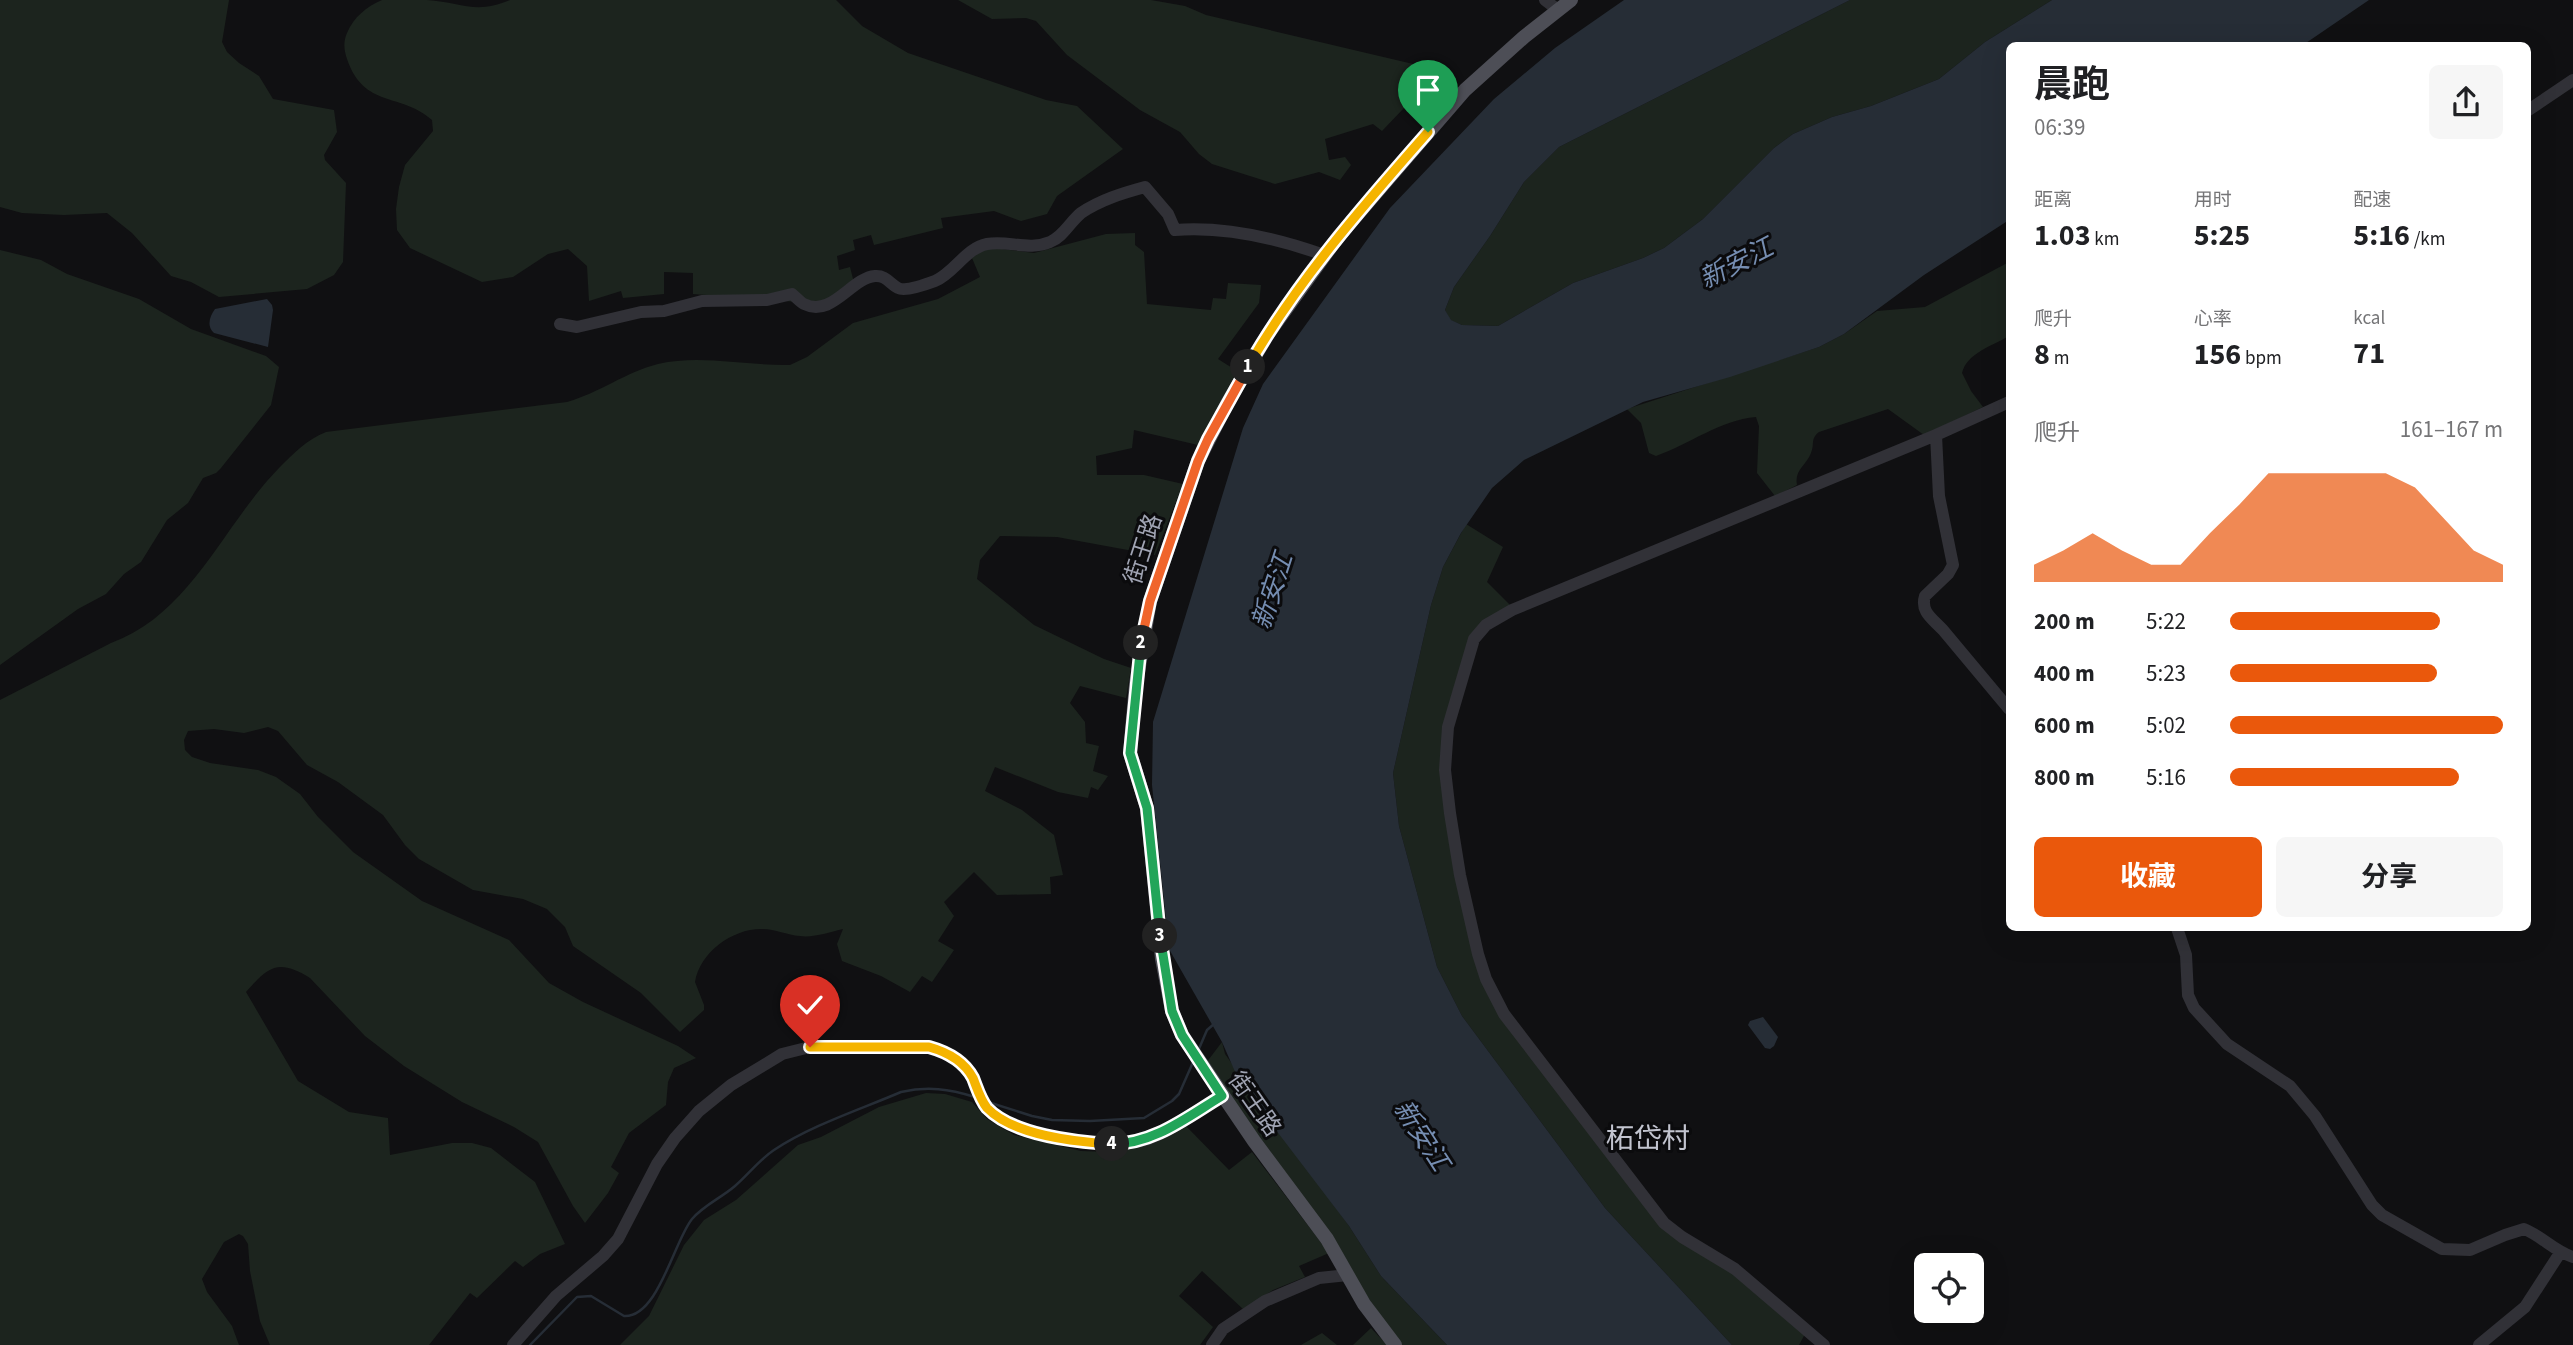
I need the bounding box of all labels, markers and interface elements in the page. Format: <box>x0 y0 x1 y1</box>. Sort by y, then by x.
text: 晨跑 <box>2034 58 2110 112</box>
pin <box>1398 60 1458 132</box>
button: share <box>2429 65 2503 139</box>
icon: arrive <box>1409 71 1447 109</box>
text: 06:39 <box>2034 111 2085 144</box>
text: 距离 <box>2034 187 2072 214</box>
text: 用时 <box>2194 187 2232 214</box>
text: 配速 <box>2353 187 2391 214</box>
text: 1.03 <box>2034 214 2091 257</box>
text: 5:25 <box>2194 214 2250 257</box>
text: 5:16 <box>2353 214 2410 257</box>
text: km <box>2091 226 2120 253</box>
text: /km <box>2410 226 2445 253</box>
water label: 新安江 <box>1693 228 1782 298</box>
text: kcal <box>2353 305 2385 332</box>
text: 爬升 <box>2034 306 2072 333</box>
text: 心率 <box>2194 306 2232 333</box>
text: 71 <box>2353 332 2385 375</box>
text: 8 <box>2034 333 2050 376</box>
text: 156 <box>2194 333 2241 376</box>
text: m <box>2050 345 2069 372</box>
text: bpm <box>2241 345 2282 372</box>
pin: 1 <box>1230 350 1266 384</box>
text: 1 <box>1242 353 1253 380</box>
text: 161–167 m <box>2400 413 2503 446</box>
text: 爬升 <box>2034 416 2080 449</box>
street label: 街王路 <box>1116 510 1171 589</box>
water label: 新安江 <box>1243 546 1303 634</box>
text: 200 m <box>2034 605 2095 638</box>
text: 5:22 <box>2146 605 2186 638</box>
pin: 2 <box>1124 626 1158 660</box>
text: 2 <box>1135 629 1146 656</box>
text: 400 m <box>2034 657 2095 690</box>
text: 5:23 <box>2146 657 2186 690</box>
text: 600 m <box>2034 709 2095 742</box>
text: 5:02 <box>2146 709 2186 742</box>
text: 800 m <box>2034 761 2095 794</box>
text: 5:16 <box>2146 761 2186 794</box>
button: 收藏 <box>2034 837 2262 917</box>
button: 分享 <box>2276 837 2503 917</box>
pin: 3 <box>1142 918 1178 954</box>
text: 3 <box>1154 922 1165 949</box>
pin <box>780 975 840 1047</box>
icon: check <box>791 986 829 1024</box>
street label: 街王路 <box>1220 1065 1290 1144</box>
water label: 新安江 <box>1385 1092 1460 1181</box>
district label: 柘岱村 <box>1606 1119 1690 1159</box>
pin: 4 <box>1094 1126 1130 1162</box>
text: 4 <box>1106 1130 1117 1157</box>
map controls <box>1914 1253 1984 1323</box>
button: locate <box>1914 1253 1984 1323</box>

